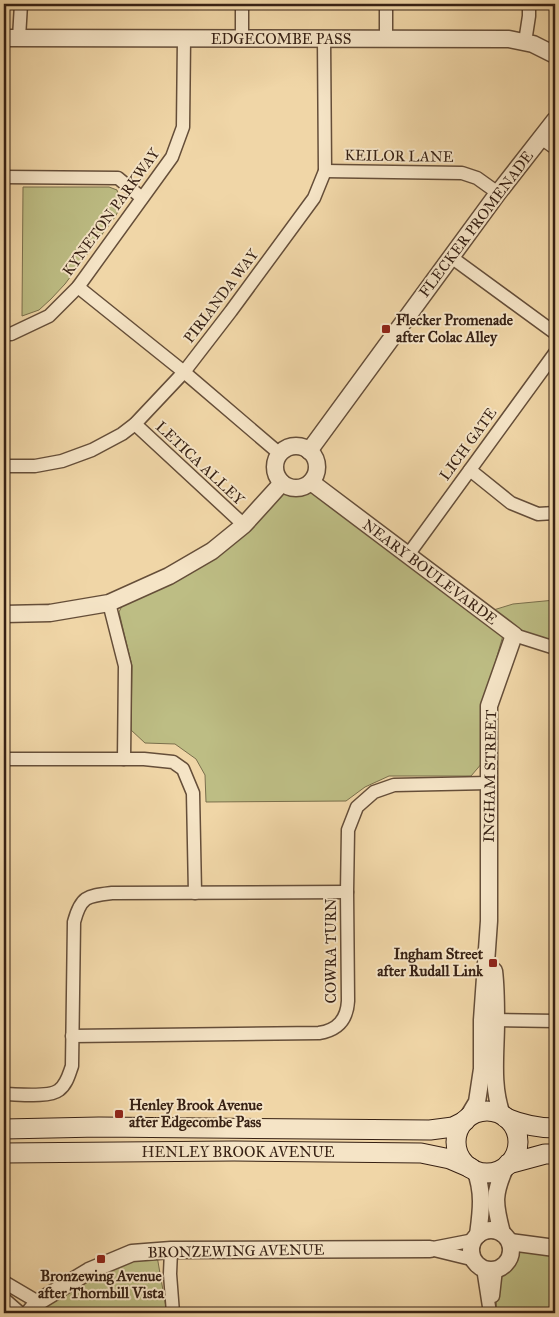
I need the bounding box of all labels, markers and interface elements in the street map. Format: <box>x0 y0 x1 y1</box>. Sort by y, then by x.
street label: EDGECOMBE PASS <box>211 30 351 48</box>
street label: KYNETON PARKWAY <box>59 144 164 279</box>
street label: KEILOR LANE <box>344 146 454 166</box>
street label: FLECKER PROMENADE <box>415 147 537 301</box>
street label: PIRIANDA WAY <box>180 245 262 346</box>
place label: Flecker Promenade after Colac Alley <box>396 311 514 347</box>
marker: Flecker Promenade after Colac Alley <box>380 323 392 335</box>
street label: LICH GATE <box>436 404 501 484</box>
street label: LETICA ALLEY <box>152 417 248 509</box>
street label: NEARY BOULEVARDE <box>359 516 501 629</box>
street label: INGHAM STREET <box>480 709 500 843</box>
street label: COWRA TURN <box>322 898 340 1003</box>
place label: Ingham Street after Rudall Link <box>377 945 484 980</box>
marker: Ingham Street after Rudall Link <box>487 957 499 969</box>
place label: Henley Brook Avenue after Edgecombe Pass <box>129 1096 263 1132</box>
marker: Henley Brook Avenue after Edgecombe Pass <box>113 1108 125 1120</box>
street label: HENLEY BROOK AVENUE <box>141 1143 335 1161</box>
street label: BRONZEWING AVENUE <box>147 1240 325 1262</box>
marker: Bronzewing Avenue after Thornbill Vista <box>95 1253 107 1265</box>
place label: Bronzewing Avenue after Thornbill Vista <box>38 1267 165 1302</box>

